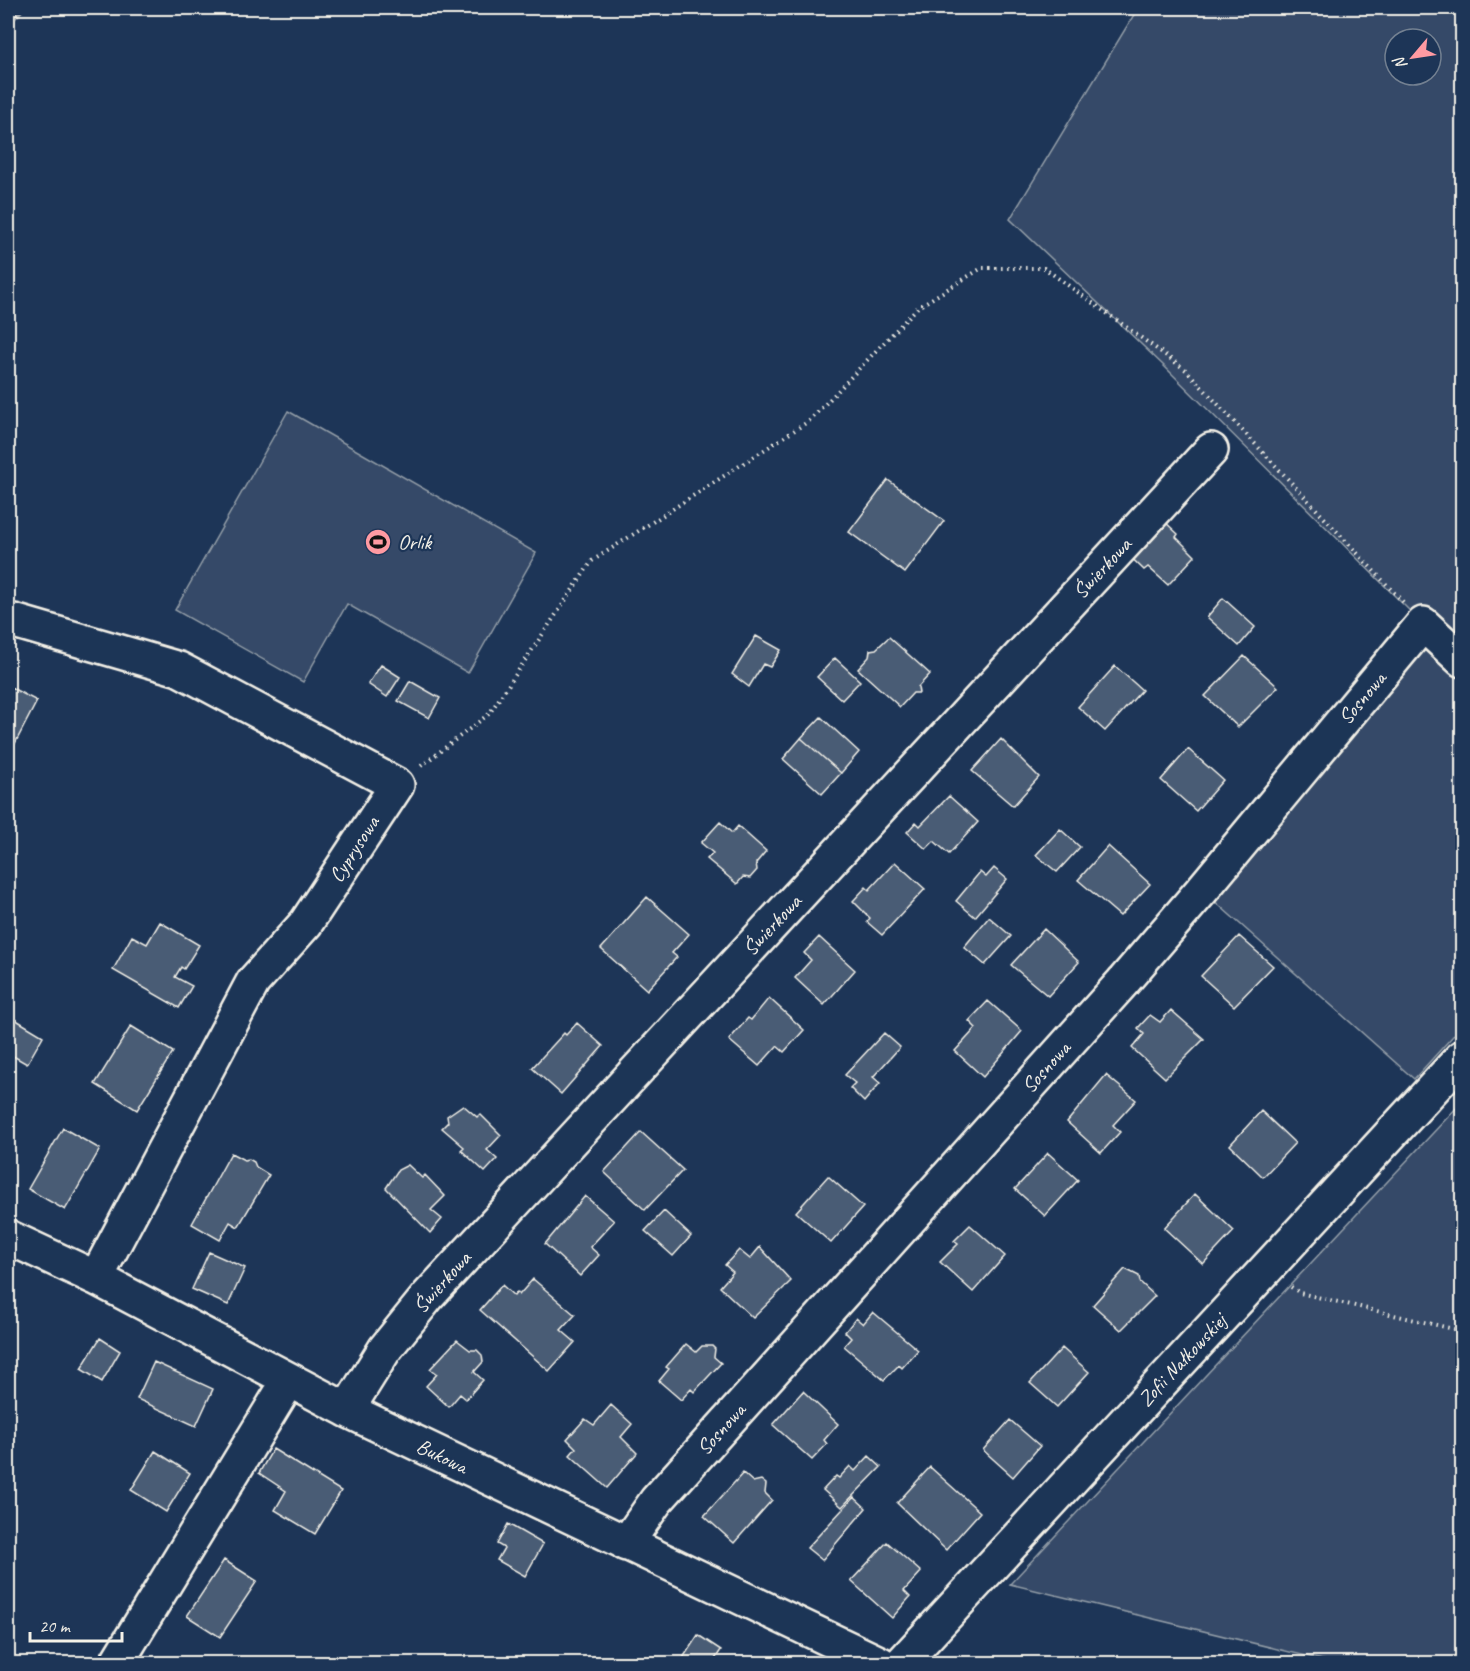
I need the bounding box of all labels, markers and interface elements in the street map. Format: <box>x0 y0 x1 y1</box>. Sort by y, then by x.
north arrow <box>1383 27 1443 87</box>
text: N <box>1388 52 1412 73</box>
sports icon: Orlik <box>363 527 393 557</box>
place label: Orlik <box>398 529 432 555</box>
street label: Świerkowa <box>1067 530 1138 604</box>
street label: Sosnowa <box>1332 664 1393 730</box>
street label: Cyprysowa <box>323 810 386 887</box>
street label: Świerkowa <box>737 887 808 961</box>
street label: Sosnowa <box>1016 1034 1078 1098</box>
street label: Świerkowa <box>407 1244 478 1318</box>
street label: Zofii Nałkowskiej <box>1132 1306 1233 1412</box>
street label: Sosnowa <box>691 1396 753 1460</box>
street label: Bukowa <box>412 1433 474 1480</box>
scale bar <box>30 1605 122 1643</box>
text: 20 m <box>39 1615 72 1637</box>

